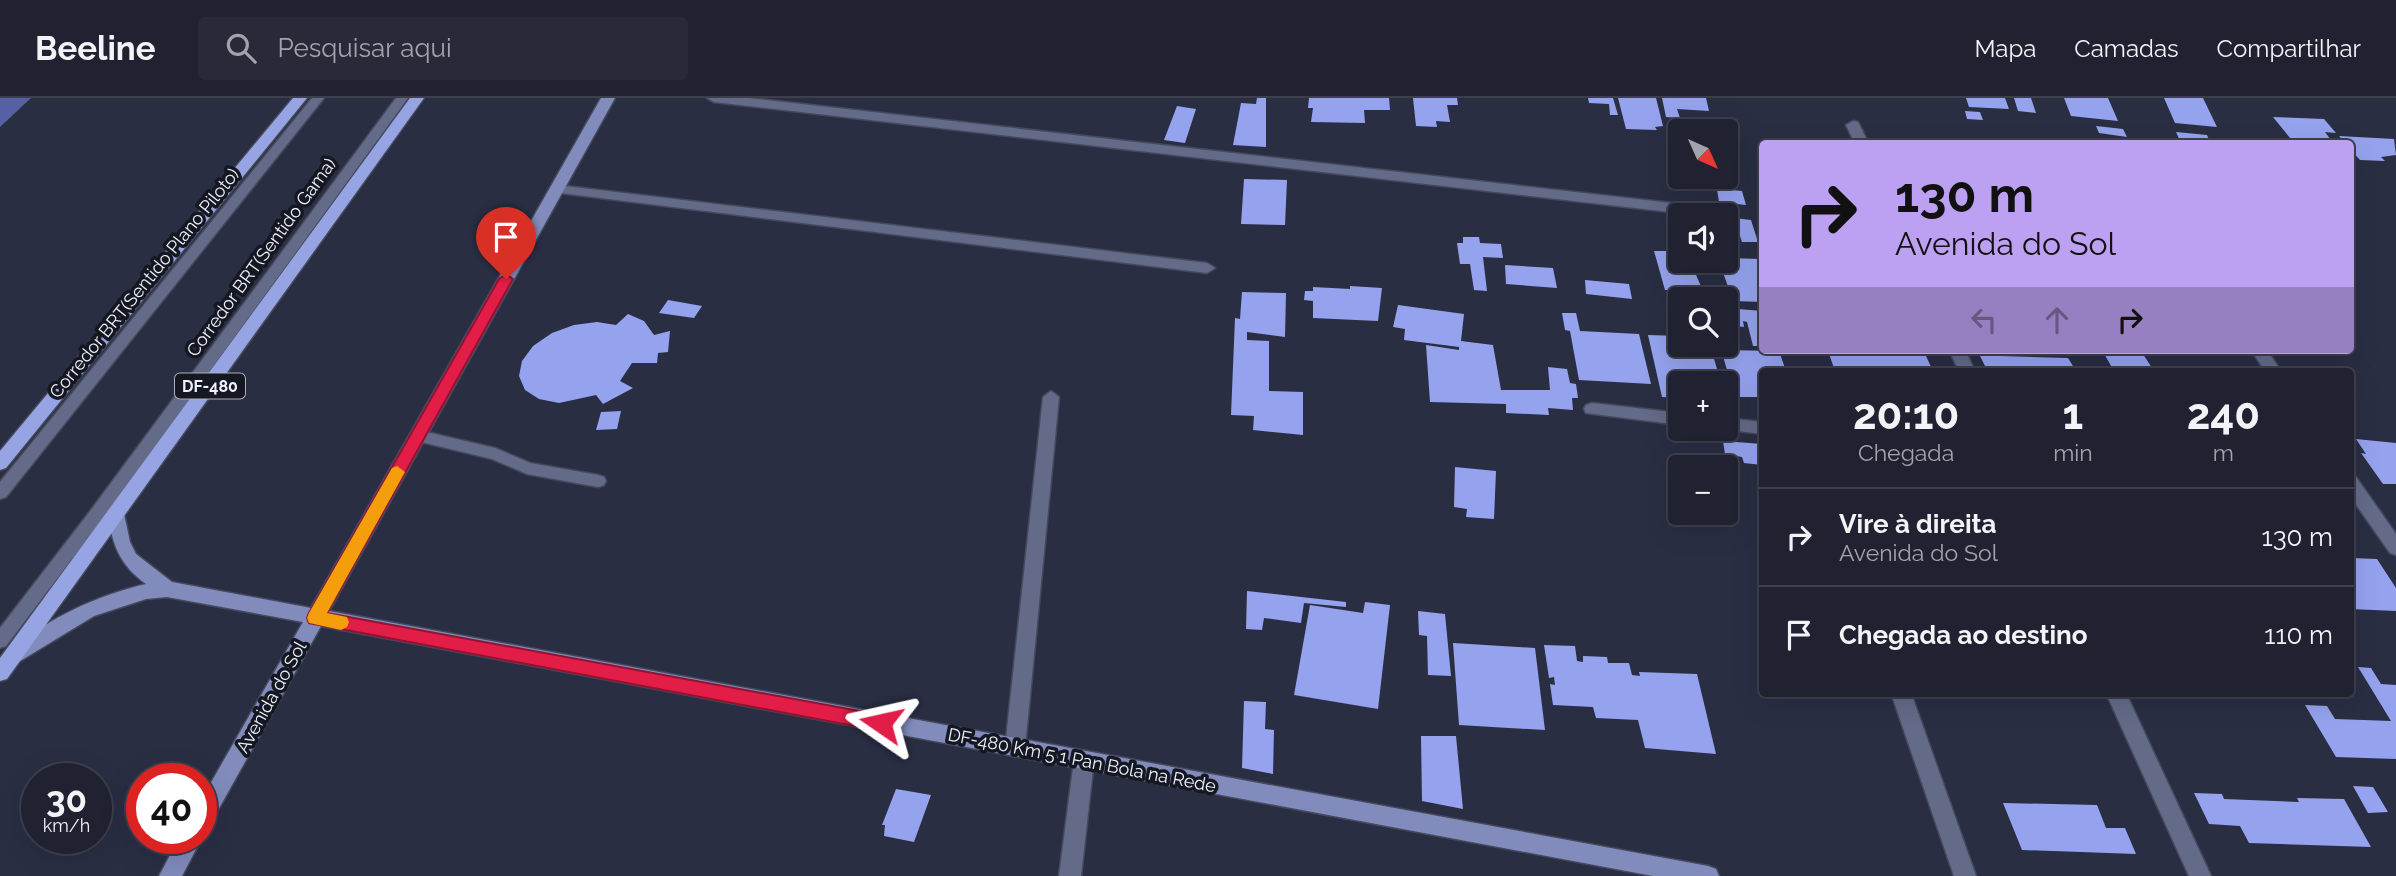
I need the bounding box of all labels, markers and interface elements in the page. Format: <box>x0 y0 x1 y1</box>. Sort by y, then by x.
search box <box>198 17 688 80</box>
text: Beeline <box>35 29 156 68</box>
icon: search <box>222 29 260 67</box>
text: Pesquisar aqui <box>278 33 452 63</box>
text: Mapa <box>1974 34 2036 63</box>
text: Camadas <box>2074 34 2179 63</box>
text: Compartilhar <box>2217 34 2361 63</box>
north arrow <box>1668 119 1738 189</box>
map controls <box>1668 119 1738 525</box>
street label: Corredor BRT(Sentido Gama) <box>182 154 340 360</box>
street label: Corredor BRT(Sentido Plano Piloto) <box>45 164 243 402</box>
text: 130 m <box>1895 166 2034 223</box>
icon: right <box>1780 168 1871 259</box>
button: sound <box>1668 203 1738 273</box>
pin <box>476 207 536 279</box>
icon: arrive <box>487 218 525 256</box>
text: Avenida do Sol <box>1895 225 2116 262</box>
button: search <box>1668 287 1738 357</box>
icon: left <box>1965 301 2003 339</box>
icon: ahead <box>2038 301 2076 339</box>
icon: right <box>2111 301 2149 339</box>
button: + <box>1668 371 1738 441</box>
road number: DF-480 <box>175 374 245 398</box>
text: 20:10 <box>1853 390 1959 439</box>
text: 1 <box>2063 390 2083 439</box>
text: 240 <box>2187 390 2260 439</box>
text: Chegada <box>1858 439 1954 466</box>
text: min <box>2053 439 2093 466</box>
text: m <box>2213 439 2234 466</box>
button: − <box>1668 455 1738 525</box>
text: Vire à direita <box>1839 509 1996 539</box>
icon: right <box>1780 518 1818 556</box>
text: 130 m <box>2262 522 2333 552</box>
text: Avenida do Sol <box>1839 539 1998 566</box>
icon: arrive <box>1780 616 1818 654</box>
text: Chegada ao destino <box>1839 620 2088 650</box>
text: 110 m <box>2264 620 2333 650</box>
street label: Avenida do Sol <box>232 637 310 757</box>
position arrow <box>844 686 918 760</box>
street label: DF-480 Km 5 1 Pan Bola na Rede <box>946 724 1218 796</box>
speed limit sign: 40 <box>126 763 217 854</box>
text: 30 <box>46 779 87 820</box>
text: km/h <box>43 815 90 836</box>

